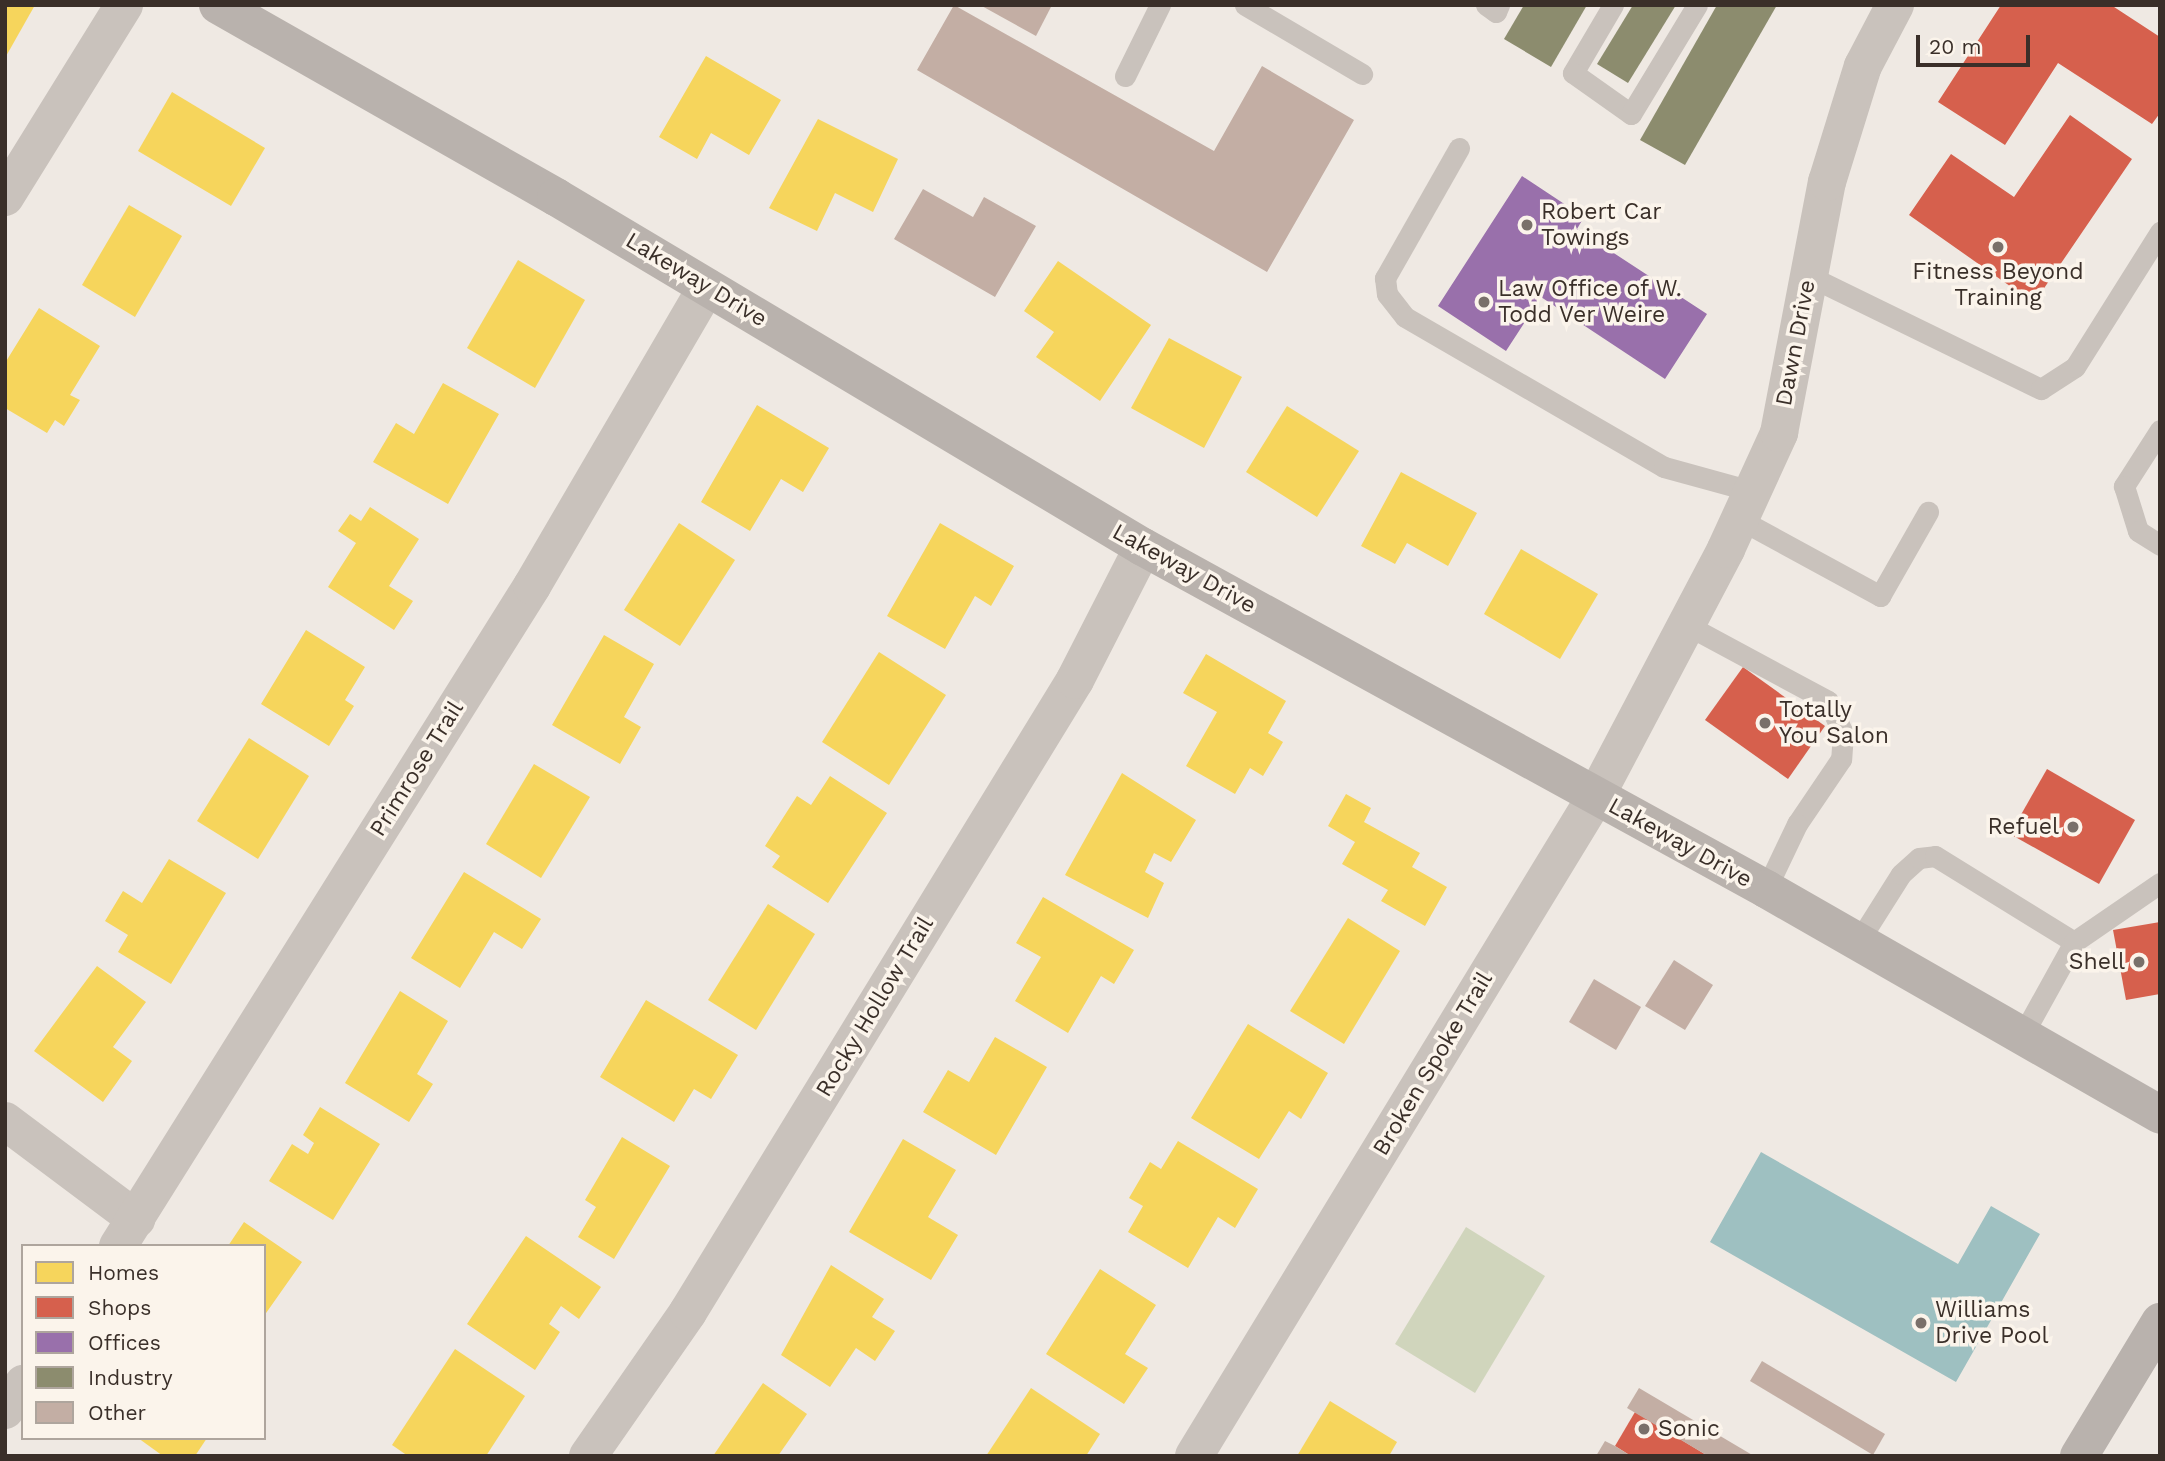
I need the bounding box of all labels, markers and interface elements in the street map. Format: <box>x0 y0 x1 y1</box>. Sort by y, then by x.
scale bar <box>1920 21 2034 65</box>
text: 20 m <box>1929 34 1981 59</box>
place label: Robert Car Towings <box>1541 198 1662 252</box>
marker: Robert Car Towings <box>1519 217 1535 233</box>
street label: Lakeway Drive <box>620 227 772 333</box>
marker: Fitness Beyond Training <box>1990 239 2006 255</box>
place label: Fitness Beyond Training <box>1912 258 2084 312</box>
place label: Law Office of W. Todd Ver Weire <box>1498 275 1684 329</box>
street label: Dawn Drive <box>1770 278 1822 408</box>
marker: Law Office of W. Todd Ver Weire <box>1476 294 1492 310</box>
street label: Lakeway Drive <box>1107 518 1261 620</box>
street label: Primrose Trail <box>364 696 470 842</box>
place label: Totally You Salon <box>1779 696 1889 750</box>
marker: Totally You Salon <box>1757 715 1773 731</box>
street label: Lakeway Drive <box>1603 792 1757 894</box>
place label: Refuel <box>1987 813 2059 841</box>
marker: Refuel <box>2065 819 2081 835</box>
street label: Rocky Hollow Trail <box>810 911 940 1103</box>
place label: Shell <box>2069 948 2125 976</box>
marker: Shell <box>2131 954 2147 970</box>
street label: Broken Spoke Trail <box>1367 967 1499 1161</box>
legend <box>21 1244 266 1440</box>
text: Homes <box>88 1260 159 1285</box>
text: Shops <box>88 1295 151 1320</box>
place label: Williams Drive Pool <box>1935 1296 2049 1350</box>
marker: Williams Drive Pool <box>1913 1315 1929 1331</box>
text: Offices <box>88 1330 161 1355</box>
text: Industry <box>88 1365 173 1390</box>
text: Other <box>88 1400 146 1425</box>
place label: Sonic <box>1658 1415 1720 1443</box>
marker: Sonic <box>1636 1421 1652 1437</box>

